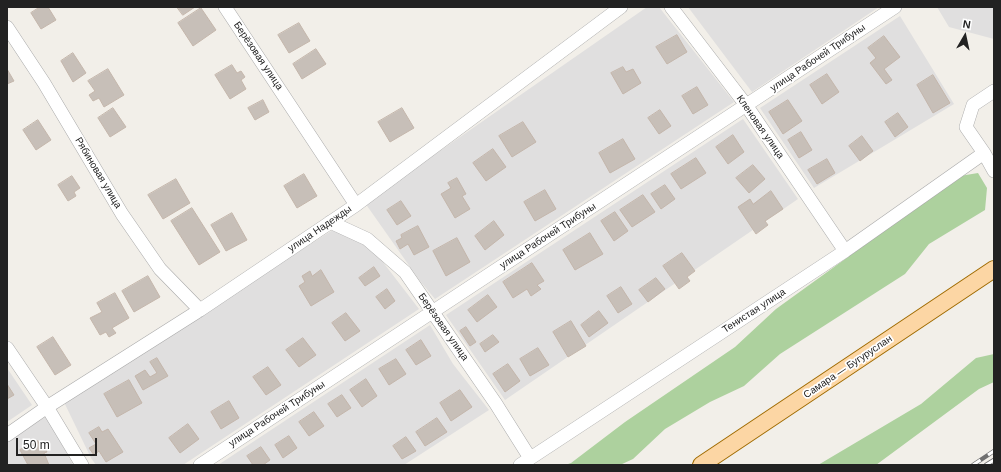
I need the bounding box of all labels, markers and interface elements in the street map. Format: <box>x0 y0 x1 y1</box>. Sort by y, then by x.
north arrow <box>945 16 985 56</box>
text: N <box>962 18 972 31</box>
street label: Берёзовая улица <box>231 20 285 92</box>
street label: улица Рабочей Трибуны <box>768 22 868 94</box>
street label: Кленовая улица <box>734 93 786 161</box>
street label: Рябиновая улица <box>72 135 124 211</box>
street label: улица Рабочей Трибуны <box>498 200 598 272</box>
street label: улица Надежды <box>286 203 354 255</box>
street label: Тенистая улица <box>720 286 788 336</box>
street label: Берёзовая улица <box>415 291 471 363</box>
street label: Самара — Бугуруслан <box>801 333 895 401</box>
street label: улица Рабочей Трибуны <box>227 378 327 450</box>
scale bar <box>18 430 99 456</box>
text: 50 m <box>23 438 50 452</box>

